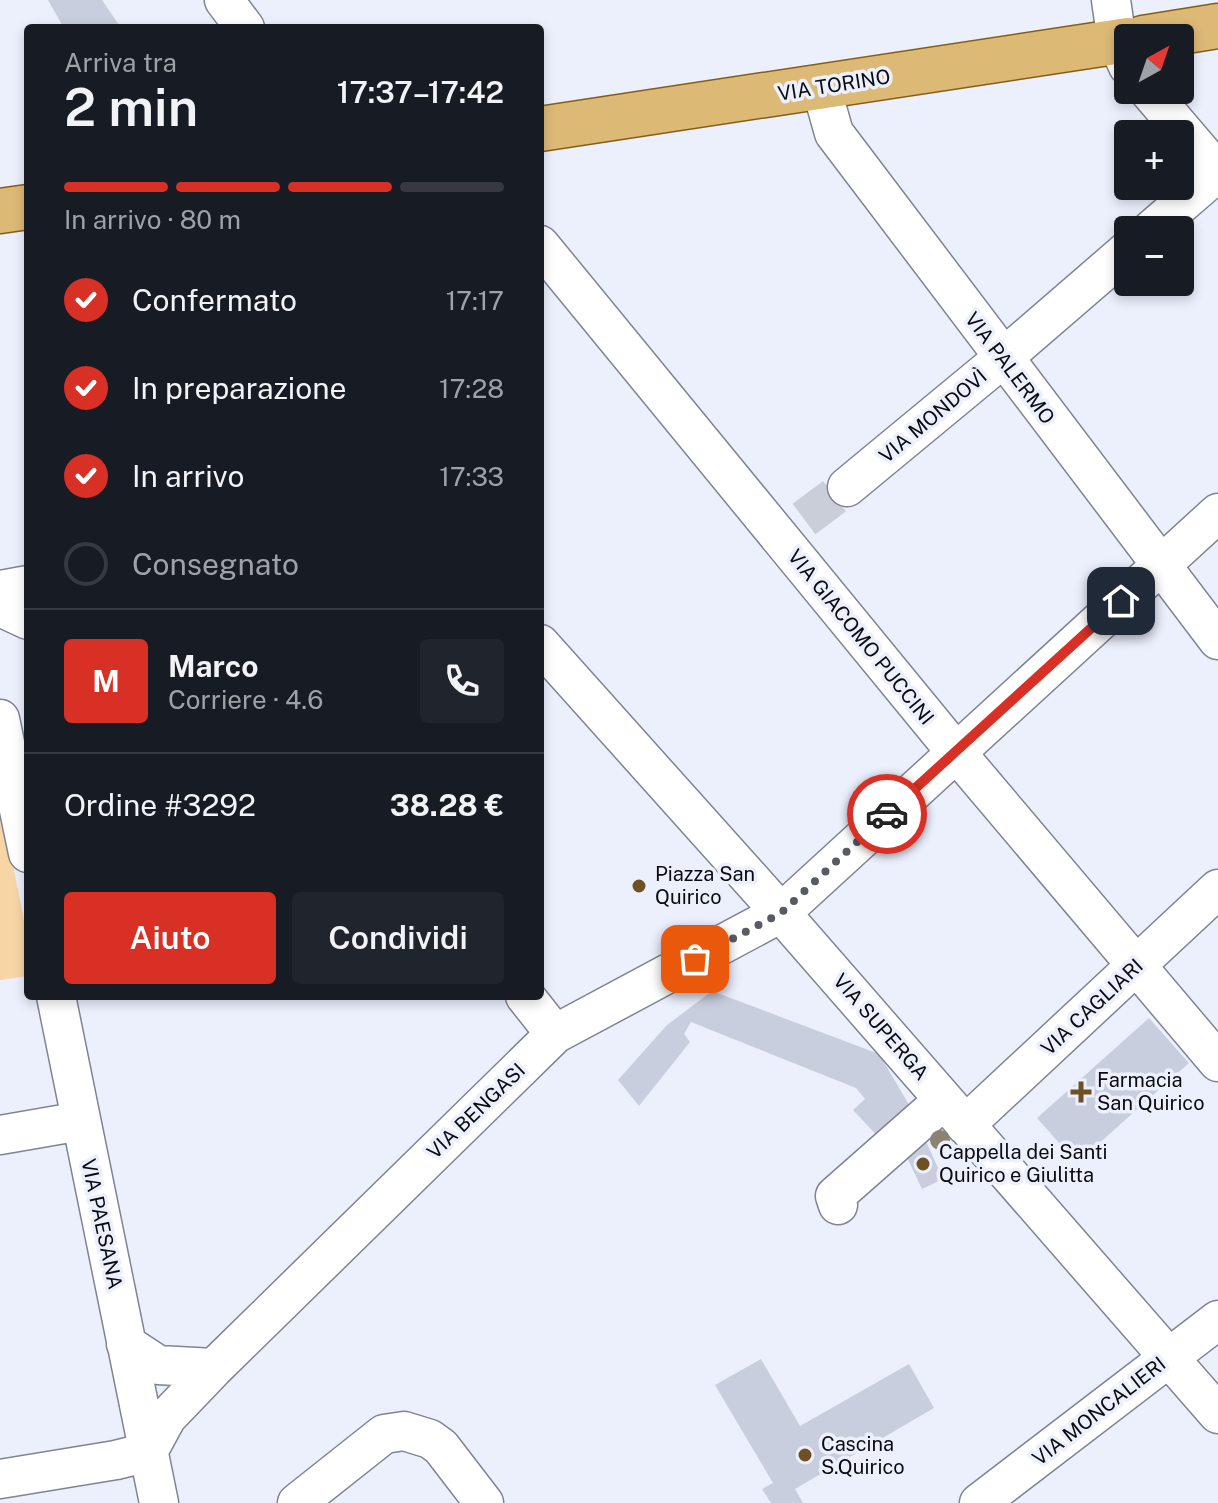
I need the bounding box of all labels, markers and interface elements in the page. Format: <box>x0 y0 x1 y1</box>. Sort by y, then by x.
north arrow <box>1114 24 1194 104</box>
map controls <box>1114 24 1194 296</box>
text: Arriva tra <box>64 47 177 78</box>
street label: VIA TORINO <box>776 64 892 106</box>
text: 17:37–17:42 <box>337 74 504 110</box>
text: 2 min <box>64 77 198 138</box>
button: + <box>1114 120 1194 200</box>
text: In arrivo · 80 m <box>64 204 241 235</box>
button: − <box>1114 216 1194 296</box>
icon: check <box>64 278 108 322</box>
text: Confermato <box>132 282 297 318</box>
text: 17:17 <box>446 285 504 316</box>
street label: VIA PALERMO <box>960 307 1060 429</box>
street label: VIA MONDOVÌ <box>874 363 992 468</box>
icon: check <box>64 366 108 410</box>
text: In preparazione <box>132 370 347 406</box>
text: 17:28 <box>439 373 504 404</box>
icon: check <box>64 454 108 498</box>
text: In arrivo <box>132 458 244 494</box>
text: 17:33 <box>439 461 504 492</box>
street label: VIA GIACOMO PUCCINI <box>783 545 939 729</box>
text: Consegnato <box>132 546 299 582</box>
pin <box>1087 567 1155 635</box>
icon: home <box>1099 579 1143 623</box>
button: phone <box>420 639 504 723</box>
text: Marco <box>168 648 258 684</box>
text: M <box>92 663 120 699</box>
text: Corriere · 4.6 <box>168 684 323 715</box>
courier <box>847 774 927 854</box>
text: Ordine #3292 <box>64 787 256 823</box>
text: 38.28 € <box>390 787 504 823</box>
icon: car <box>865 792 909 836</box>
place label: Piazza San Quirico <box>655 862 755 909</box>
marker: Piazza San Quirico <box>630 877 648 895</box>
button: Aiuto <box>64 892 276 984</box>
button: Condividi <box>292 892 504 984</box>
pin <box>661 925 729 993</box>
icon: bag <box>673 937 717 981</box>
street label: VIA CAGLIARI <box>1036 954 1148 1060</box>
street label: VIA SUPERGA <box>828 969 934 1085</box>
street label: VIA BENGASI <box>422 1058 530 1164</box>
place label: Farmacia San Quirico <box>1097 1068 1204 1115</box>
marker: Farmacia San Quirico <box>1072 1083 1090 1101</box>
place label: Cappella dei Santi Quirico e Giulitta <box>939 1140 1108 1187</box>
marker: Cappella dei Santi Quirico e Giulitta <box>914 1155 932 1173</box>
street label: VIA PAESANA <box>76 1156 128 1292</box>
street label: VIA MONCALIERI <box>1028 1352 1170 1470</box>
place label: Cascina S.Quirico <box>821 1432 905 1479</box>
marker: Cascina S.Quirico <box>796 1446 814 1464</box>

